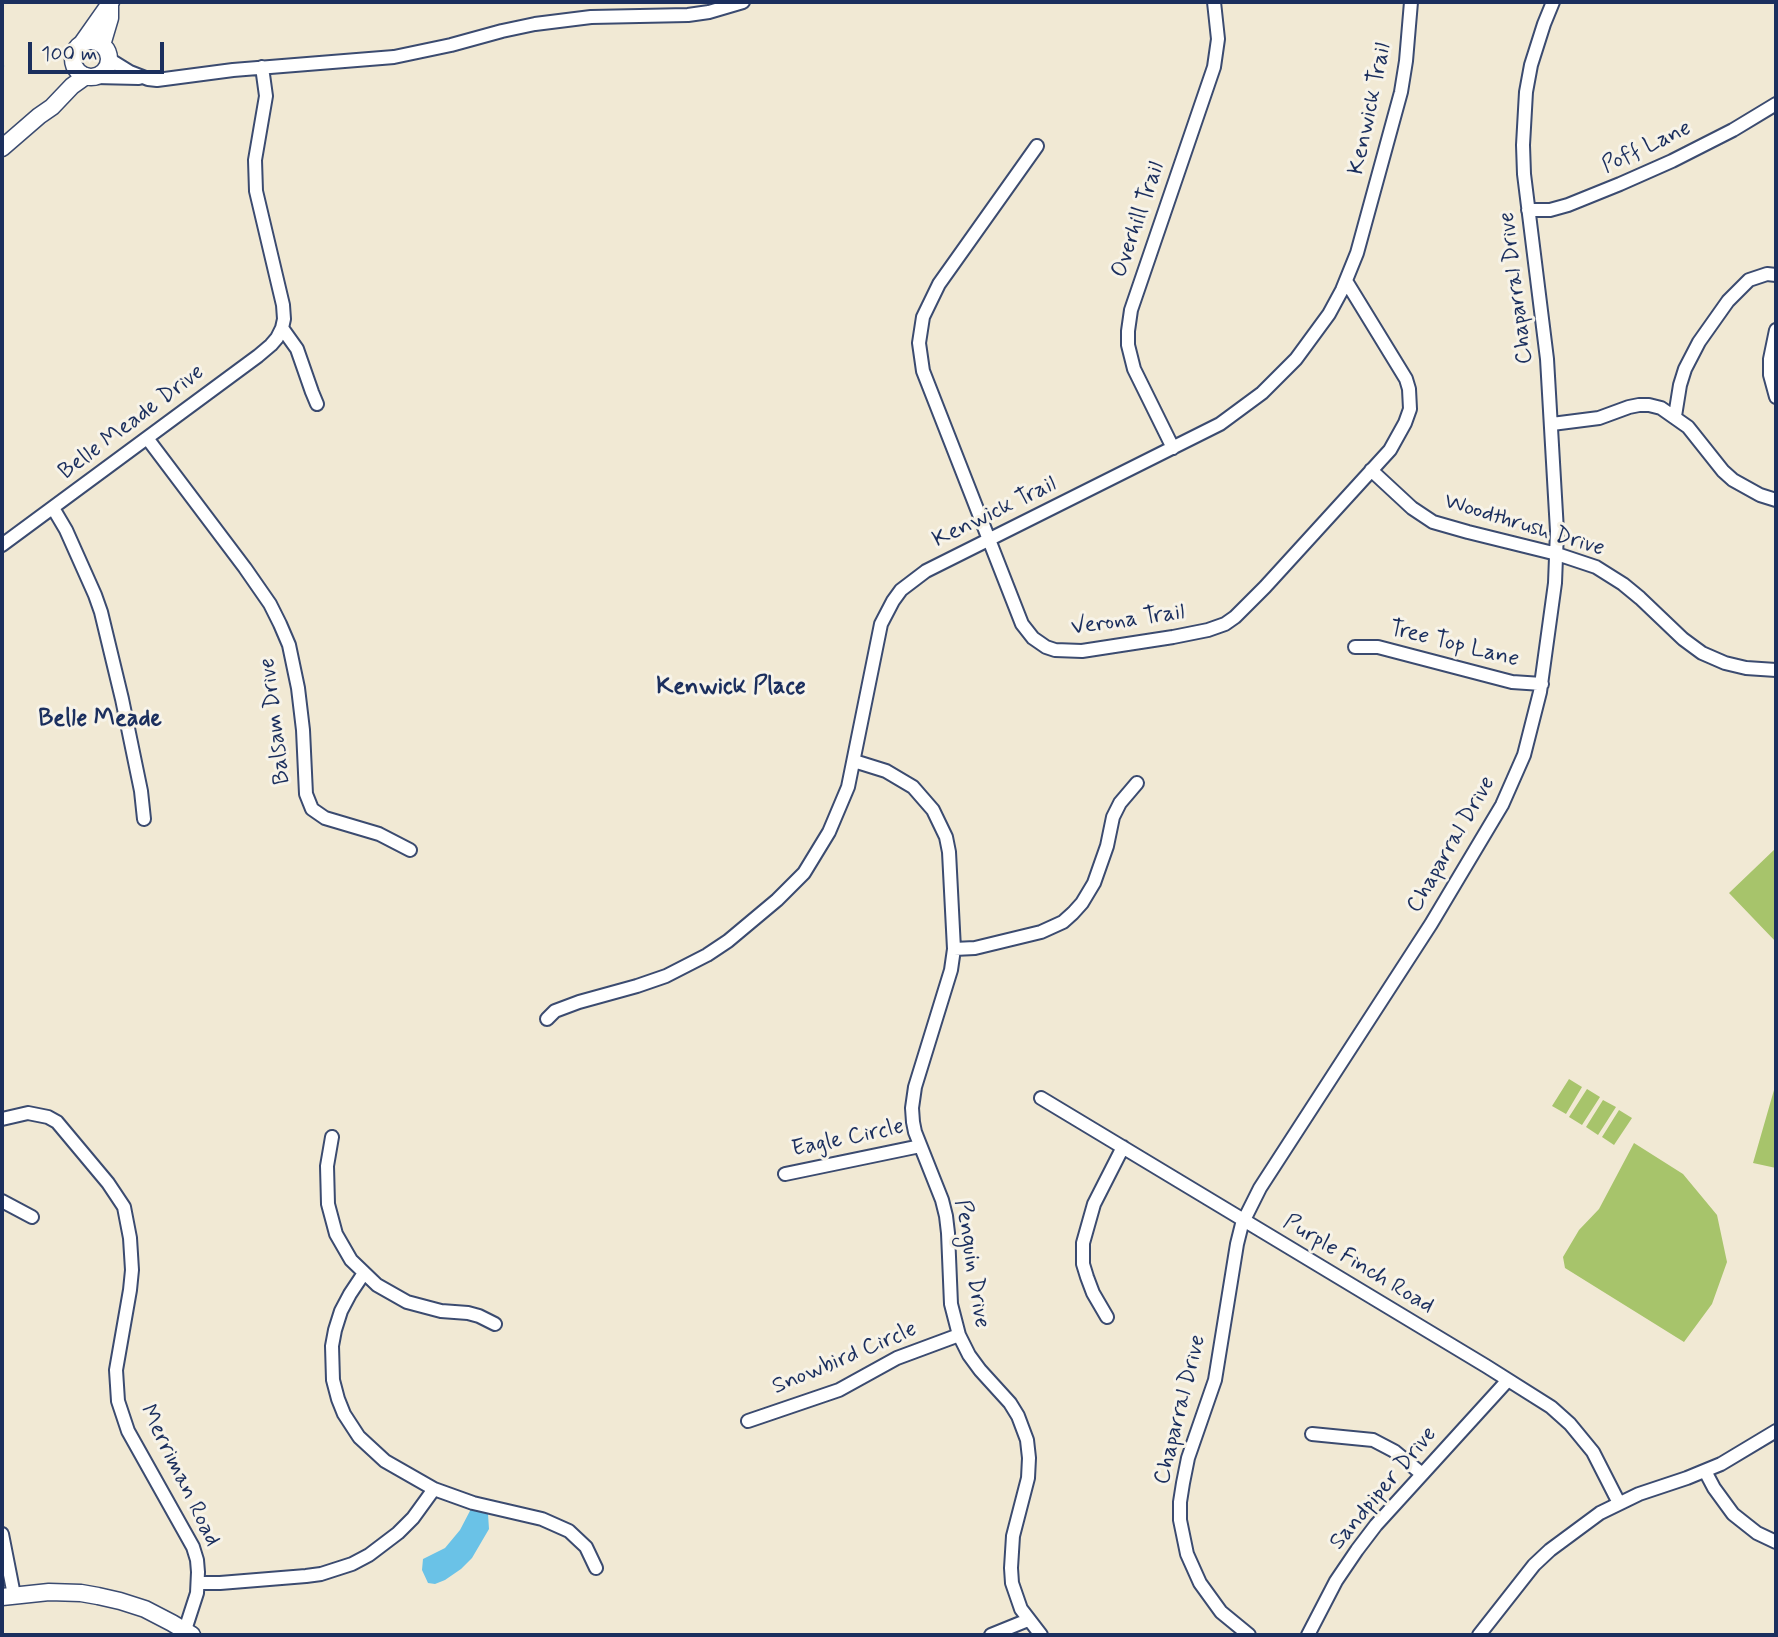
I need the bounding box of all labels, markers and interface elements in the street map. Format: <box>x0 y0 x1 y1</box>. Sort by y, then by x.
scale bar <box>32 28 168 72</box>
text: 100 m <box>41 40 97 68</box>
street label: Kenwick Trail <box>1344 41 1398 177</box>
street label: Poff Lane <box>1598 115 1696 181</box>
street label: Overhill Trail <box>1106 158 1172 282</box>
street label: Chaparral Drive <box>1494 210 1540 366</box>
street label: Belle Meade Drive <box>54 359 210 487</box>
street label: Kenwick Trail <box>929 471 1061 555</box>
street label: Woodthrush Drive <box>1440 488 1608 564</box>
street label: Verona Trail <box>1069 599 1187 643</box>
street label: Tree Top Lane <box>1386 616 1522 674</box>
street label: Balsam Drive <box>255 656 297 786</box>
district label: Kenwick Place <box>656 674 806 702</box>
district label: Belle Meade <box>38 706 162 734</box>
street label: Chaparral Drive <box>1402 772 1502 918</box>
street label: Eagle Circle <box>789 1114 907 1164</box>
street label: Penguin Drive <box>947 1198 995 1330</box>
street label: Purple Finch Road <box>1278 1209 1438 1321</box>
street label: Snowbird Circle <box>769 1316 921 1402</box>
street label: Chaparral Drive <box>1149 1332 1213 1488</box>
street label: Merriman Road <box>133 1401 225 1551</box>
street label: Sandpiper Drive <box>1324 1422 1444 1556</box>

